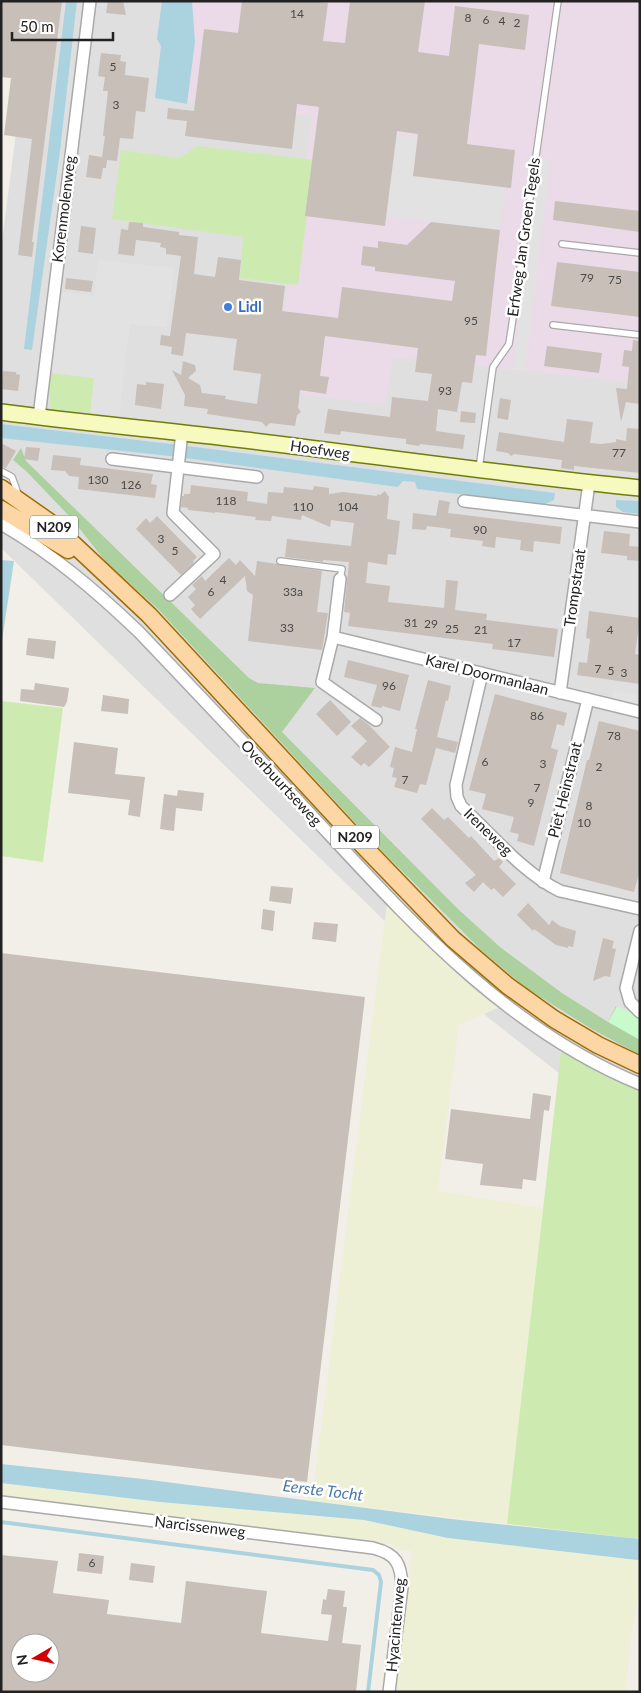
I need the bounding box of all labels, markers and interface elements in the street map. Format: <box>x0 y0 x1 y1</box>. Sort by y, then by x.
house number: 14 <box>290 6 304 21</box>
scale bar <box>12 10 114 42</box>
house number: 8 <box>465 10 472 25</box>
house number: 6 <box>483 12 490 27</box>
house number: 4 <box>499 13 506 28</box>
house number: 2 <box>514 15 521 30</box>
text: 50 m <box>20 17 54 35</box>
house number: 5 <box>110 59 117 74</box>
house number: 3 <box>113 97 120 112</box>
street label: Korenmolenweg <box>48 154 79 263</box>
street label: Erfweg Jan Groen Tegels <box>503 156 543 318</box>
house number: 79 <box>580 270 594 285</box>
house number: 75 <box>608 272 622 287</box>
place label: Lidl <box>238 297 262 315</box>
marker: Lidl <box>222 301 234 313</box>
house number: 95 <box>464 313 478 328</box>
house number: 93 <box>438 383 452 398</box>
street label: Hoefweg <box>289 436 351 462</box>
house number: 77 <box>612 445 626 460</box>
house number: 130 <box>88 472 108 487</box>
house number: 126 <box>121 477 141 492</box>
house number: 118 <box>216 493 236 508</box>
house number: 110 <box>293 499 313 514</box>
house number: 104 <box>338 499 358 514</box>
road number: N209 <box>30 516 78 538</box>
house number: 90 <box>473 522 487 537</box>
house number: 3 <box>158 531 165 546</box>
house number: 5 <box>172 543 179 558</box>
street label: Trompstraat <box>560 547 589 628</box>
house number: 4 <box>220 572 227 587</box>
house number: 6 <box>208 584 215 599</box>
house number: 33a <box>283 584 303 599</box>
house number: 31 <box>404 615 418 630</box>
house number: 29 <box>424 616 438 631</box>
house number: 33 <box>280 620 294 635</box>
house number: 25 <box>445 621 459 636</box>
house number: 21 <box>474 622 488 637</box>
house number: 4 <box>607 622 614 637</box>
house number: 17 <box>507 635 521 650</box>
street label: Karel Doormanlaan <box>424 650 551 698</box>
house number: 7 <box>595 661 602 676</box>
house number: 5 <box>608 663 615 678</box>
house number: 3 <box>621 665 628 680</box>
house number: 96 <box>382 678 396 693</box>
house number: 86 <box>530 708 544 723</box>
house number: 78 <box>607 728 621 743</box>
street label: Overbuurtseweg <box>237 736 326 829</box>
street label: Piet Heinstraat <box>543 739 585 840</box>
house number: 6 <box>482 754 489 769</box>
house number: 3 <box>540 756 547 771</box>
house number: 2 <box>596 759 603 774</box>
house number: 7 <box>402 772 409 787</box>
house number: 7 <box>534 780 541 795</box>
house number: 9 <box>528 795 535 810</box>
house number: 8 <box>586 798 593 813</box>
street label: Ireneweg <box>461 804 517 859</box>
house number: 10 <box>577 815 591 830</box>
road number: N209 <box>331 826 379 849</box>
water label: Eerste Tocht <box>282 1475 365 1504</box>
street label: Narcissenweg <box>154 1512 247 1541</box>
house number: 6 <box>89 1555 96 1570</box>
street label: Hyacintenweg <box>382 1577 408 1673</box>
north arrow <box>10 1633 60 1683</box>
text: N <box>12 1653 31 1667</box>

